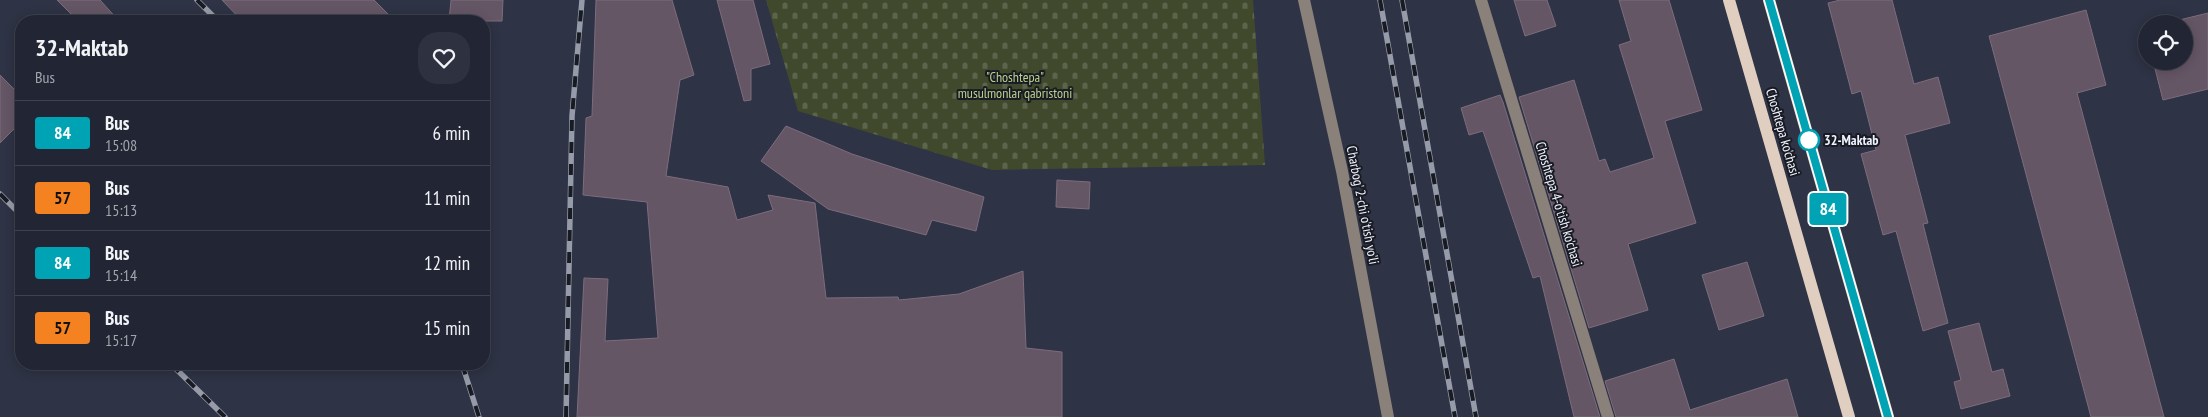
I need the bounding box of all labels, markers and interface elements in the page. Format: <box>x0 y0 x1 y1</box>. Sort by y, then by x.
map controls <box>2138 15 2193 70</box>
button: locate <box>2138 15 2193 70</box>
text: 32-Maktab <box>35 32 128 63</box>
button: heart <box>418 32 470 84</box>
text: Bus <box>35 67 55 87</box>
park label: "Choshtepa" musulmonlar qabristoni <box>958 68 1072 102</box>
street label: Choshtepa ko'chasi <box>1762 86 1804 178</box>
text: Bus <box>105 111 129 135</box>
text: 84 <box>54 121 71 144</box>
text: 6 min <box>433 121 470 145</box>
marker: 32-Maktab <box>1798 129 1820 151</box>
place label: 32-Maktab <box>1824 131 1878 149</box>
text: 15:08 <box>105 135 137 155</box>
street label: Choshtepa 4-o'tish ko'chasi <box>1531 140 1587 268</box>
street label: Charbog' 2-chi o'tish yo'li <box>1343 144 1383 266</box>
text: Bus <box>105 176 129 200</box>
text: 57 <box>54 186 71 209</box>
text: 11 min <box>424 186 470 210</box>
line badge: 84 <box>1806 193 1850 225</box>
text: 84 <box>1819 197 1837 220</box>
text: 15:13 <box>105 200 137 220</box>
text: Bus <box>105 241 129 265</box>
text: 84 <box>54 251 71 274</box>
text: 12 min <box>424 251 470 275</box>
text: 15:14 <box>105 265 137 285</box>
text: Bus <box>105 306 129 330</box>
text: 57 <box>54 316 71 339</box>
text: 15 min <box>424 316 470 340</box>
text: 15:17 <box>105 330 137 350</box>

